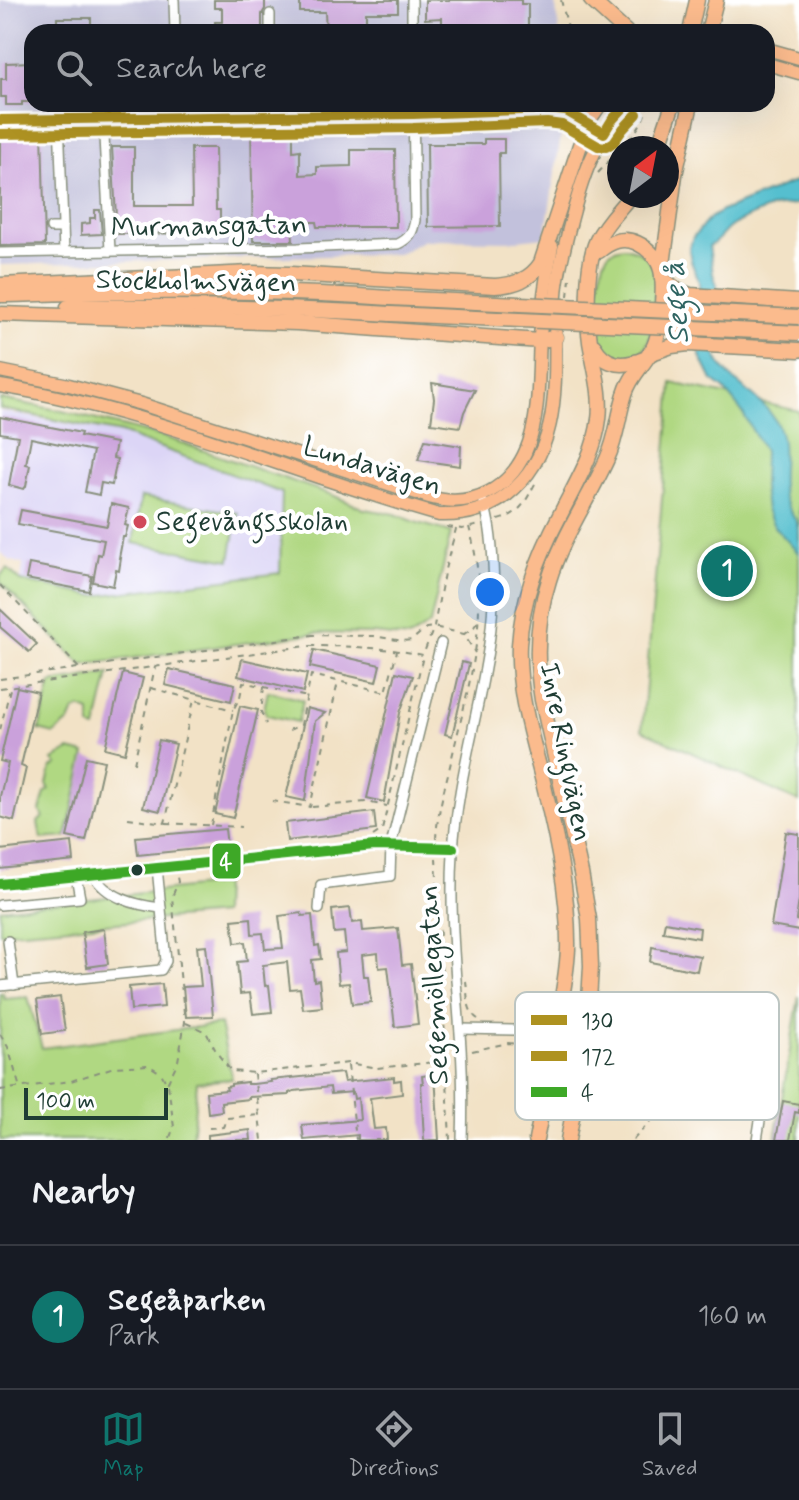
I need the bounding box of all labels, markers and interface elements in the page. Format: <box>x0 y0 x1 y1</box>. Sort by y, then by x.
search box <box>24 24 775 112</box>
icon: search <box>52 46 96 90</box>
text: Search here <box>116 49 267 88</box>
north arrow <box>607 136 679 208</box>
street label: Murmansgatan <box>111 207 307 249</box>
water label: Sege å <box>655 260 703 346</box>
street label: Stockholmsvägen <box>95 262 297 302</box>
street label: Lundavägen <box>298 428 446 506</box>
place label: Segevångsskolan <box>156 504 348 544</box>
marker: Segevångsskolan <box>131 513 149 531</box>
pin: 1 <box>701 541 753 601</box>
your location <box>470 572 510 612</box>
street label: Inre Ringvägen <box>527 659 600 845</box>
line badge: 4 <box>211 842 242 880</box>
text: 4 <box>220 849 233 877</box>
unlabelled marker <box>129 862 145 878</box>
street label: Segemöllegatan <box>411 884 462 1086</box>
legend <box>515 992 779 1120</box>
text: 130 <box>581 1008 613 1036</box>
text: 172 <box>581 1044 615 1072</box>
text: 4 <box>581 1080 594 1108</box>
scale bar <box>24 1084 168 1120</box>
text: 100 m <box>36 1088 95 1116</box>
text: Nearby <box>32 1170 136 1215</box>
text: Segeåparken <box>108 1281 266 1320</box>
text: 1 <box>52 1300 64 1334</box>
text: 160 m <box>698 1300 767 1334</box>
text: Park <box>108 1320 160 1354</box>
tab: Map <box>101 1407 145 1483</box>
tab: Directions <box>348 1407 439 1483</box>
tab: Saved <box>642 1407 697 1483</box>

